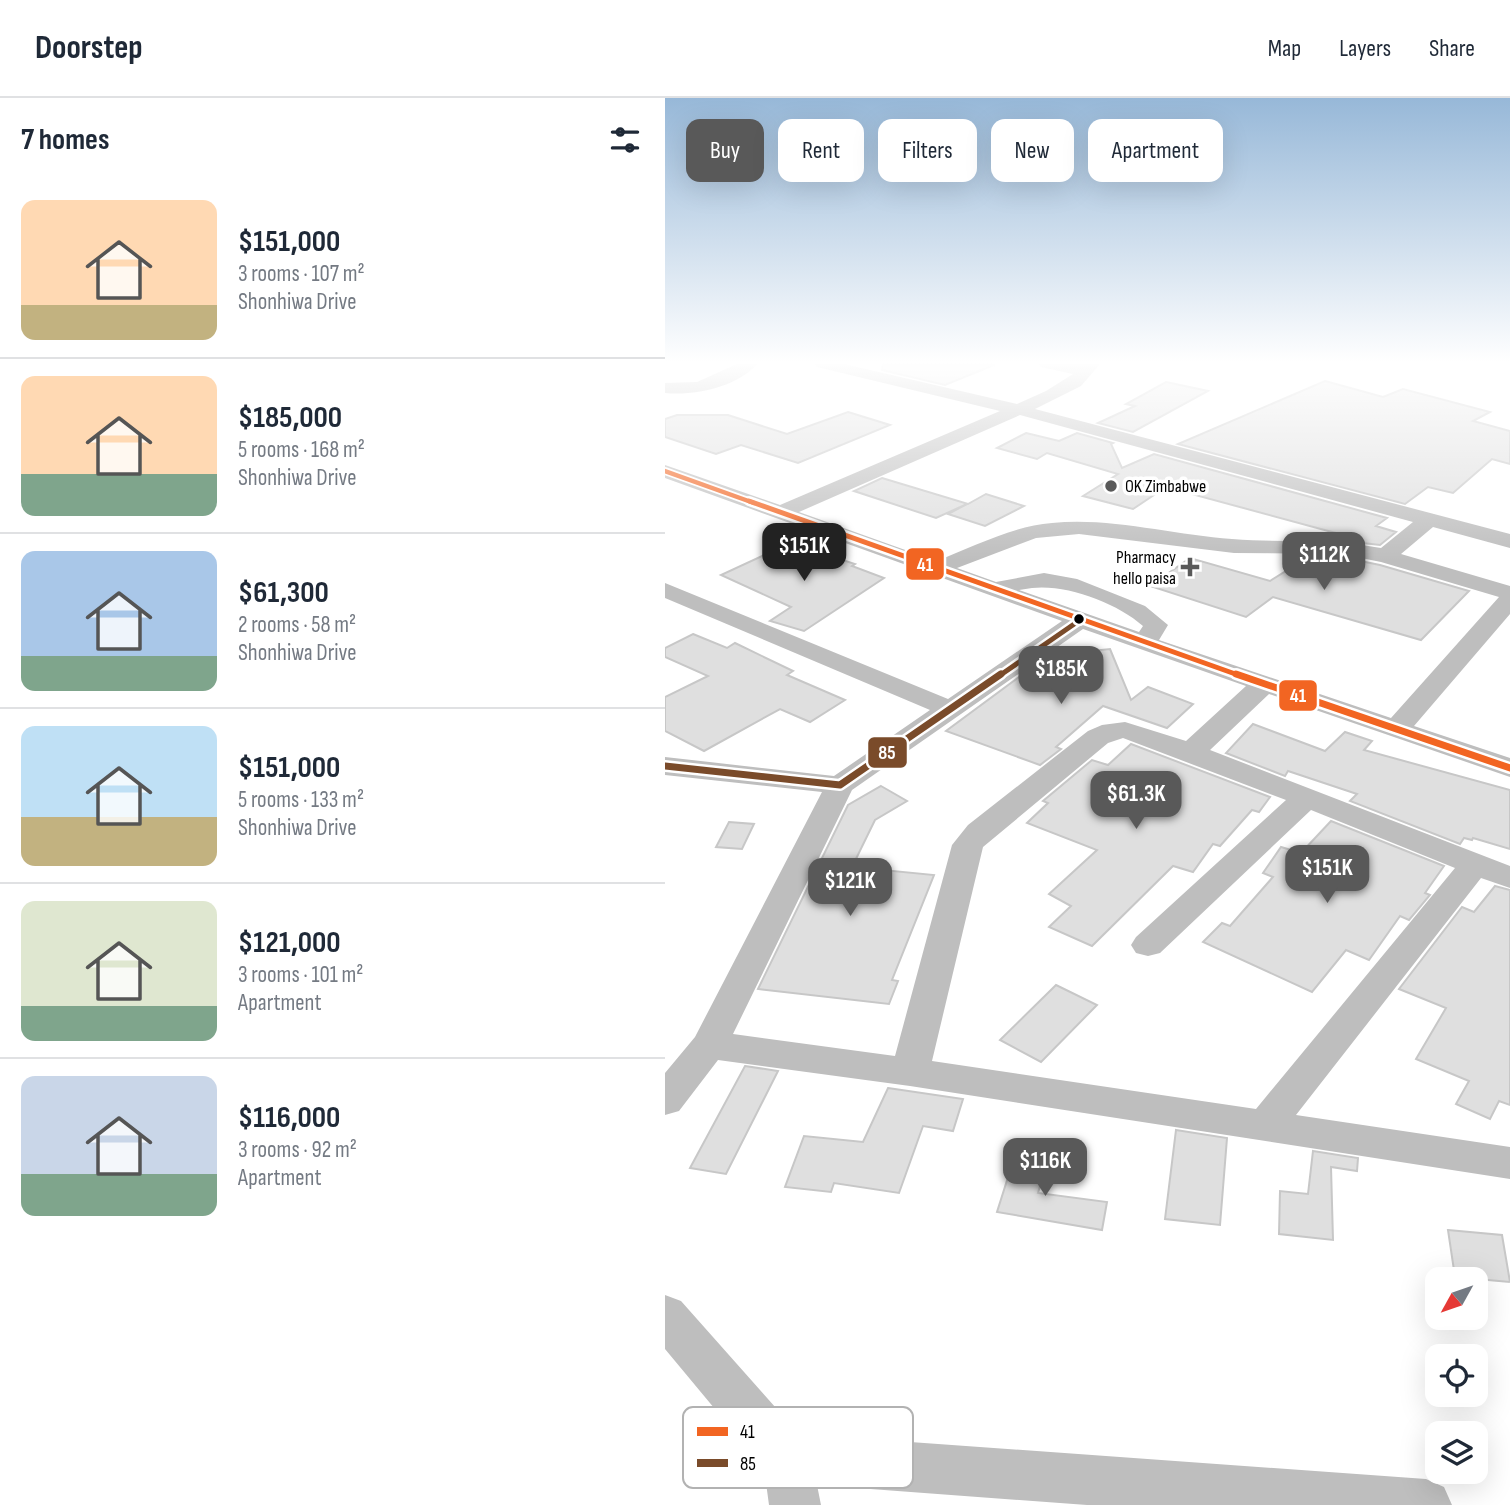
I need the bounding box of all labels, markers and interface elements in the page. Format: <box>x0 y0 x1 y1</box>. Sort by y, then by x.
text: Doorstep <box>35 28 143 68</box>
text: Map <box>1268 34 1301 63</box>
text: Layers <box>1339 34 1391 63</box>
text: Share <box>1429 34 1475 63</box>
chip: Buy <box>686 119 764 182</box>
chip: Rent <box>778 119 864 182</box>
chip: Filters <box>878 119 977 182</box>
chip: New <box>991 119 1074 182</box>
chip: Apartment <box>1088 119 1223 182</box>
icon: filters <box>606 121 644 159</box>
text: 7 homes <box>21 122 109 158</box>
text: $151,000 <box>238 224 340 260</box>
icon: home <box>77 228 161 312</box>
text: 3 rooms · 107 m² <box>238 260 365 288</box>
text: Shonhiwa Drive <box>238 288 356 316</box>
text: $185,000 <box>238 400 342 436</box>
icon: home <box>77 404 161 488</box>
text: 5 rooms · 168 m² <box>238 436 365 464</box>
text: Shonhiwa Drive <box>238 464 356 492</box>
place label: OK Zimbabwe <box>1125 476 1206 497</box>
marker: OK Zimbabwe <box>1103 478 1119 494</box>
pin: $151K <box>755 524 853 583</box>
text: $151K <box>778 532 830 560</box>
pin: $112K <box>1275 532 1373 592</box>
text: $112K <box>1298 541 1350 569</box>
line badge: 41 <box>905 547 945 581</box>
place label: Pharmacy hello paisa <box>1113 547 1176 589</box>
text: 41 <box>917 554 934 577</box>
marker: Pharmacy hello paisa <box>1182 559 1198 575</box>
text: $61,300 <box>238 575 329 611</box>
icon: home <box>77 579 161 663</box>
text: 2 rooms · 58 m² <box>238 611 356 639</box>
unlabelled marker <box>1072 612 1086 626</box>
text: Shonhiwa Drive <box>238 639 356 667</box>
pin: $185K <box>1012 646 1110 706</box>
text: $185K <box>1034 655 1088 683</box>
line badge: 41 <box>1278 679 1318 712</box>
text: 41 <box>1290 685 1307 708</box>
line badge: 85 <box>867 736 908 769</box>
text: 85 <box>878 742 896 765</box>
text: $151,000 <box>238 750 340 786</box>
icon: home <box>77 754 161 838</box>
pin: $61.3K <box>1079 772 1193 831</box>
text: $61.3K <box>1106 780 1166 808</box>
text: 5 rooms · 133 m² <box>238 786 364 814</box>
text: Shonhiwa Drive <box>238 814 356 842</box>
pin: $151K <box>1278 846 1376 905</box>
text: $151K <box>1301 854 1353 882</box>
pin: $121K <box>801 858 899 918</box>
text: $121K <box>824 867 876 895</box>
text: $121,000 <box>238 925 341 961</box>
icon: home <box>77 929 161 1013</box>
text: 3 rooms · 101 m² <box>238 961 363 989</box>
text: Apartment <box>238 989 322 1017</box>
text: $116,000 <box>238 1100 340 1136</box>
icon: home <box>77 1104 161 1188</box>
text: 3 rooms · 92 m² <box>238 1136 357 1164</box>
pin: $116K <box>996 1138 1094 1198</box>
text: $116K <box>1019 1147 1071 1175</box>
text: Apartment <box>238 1164 322 1192</box>
north arrow <box>1425 1267 1487 1330</box>
map controls <box>1425 1267 1488 1484</box>
button: locate <box>1425 1344 1488 1407</box>
legend <box>683 1407 913 1488</box>
text: 41 <box>740 1421 755 1444</box>
button: layers <box>1425 1421 1488 1484</box>
text: 85 <box>740 1453 756 1476</box>

